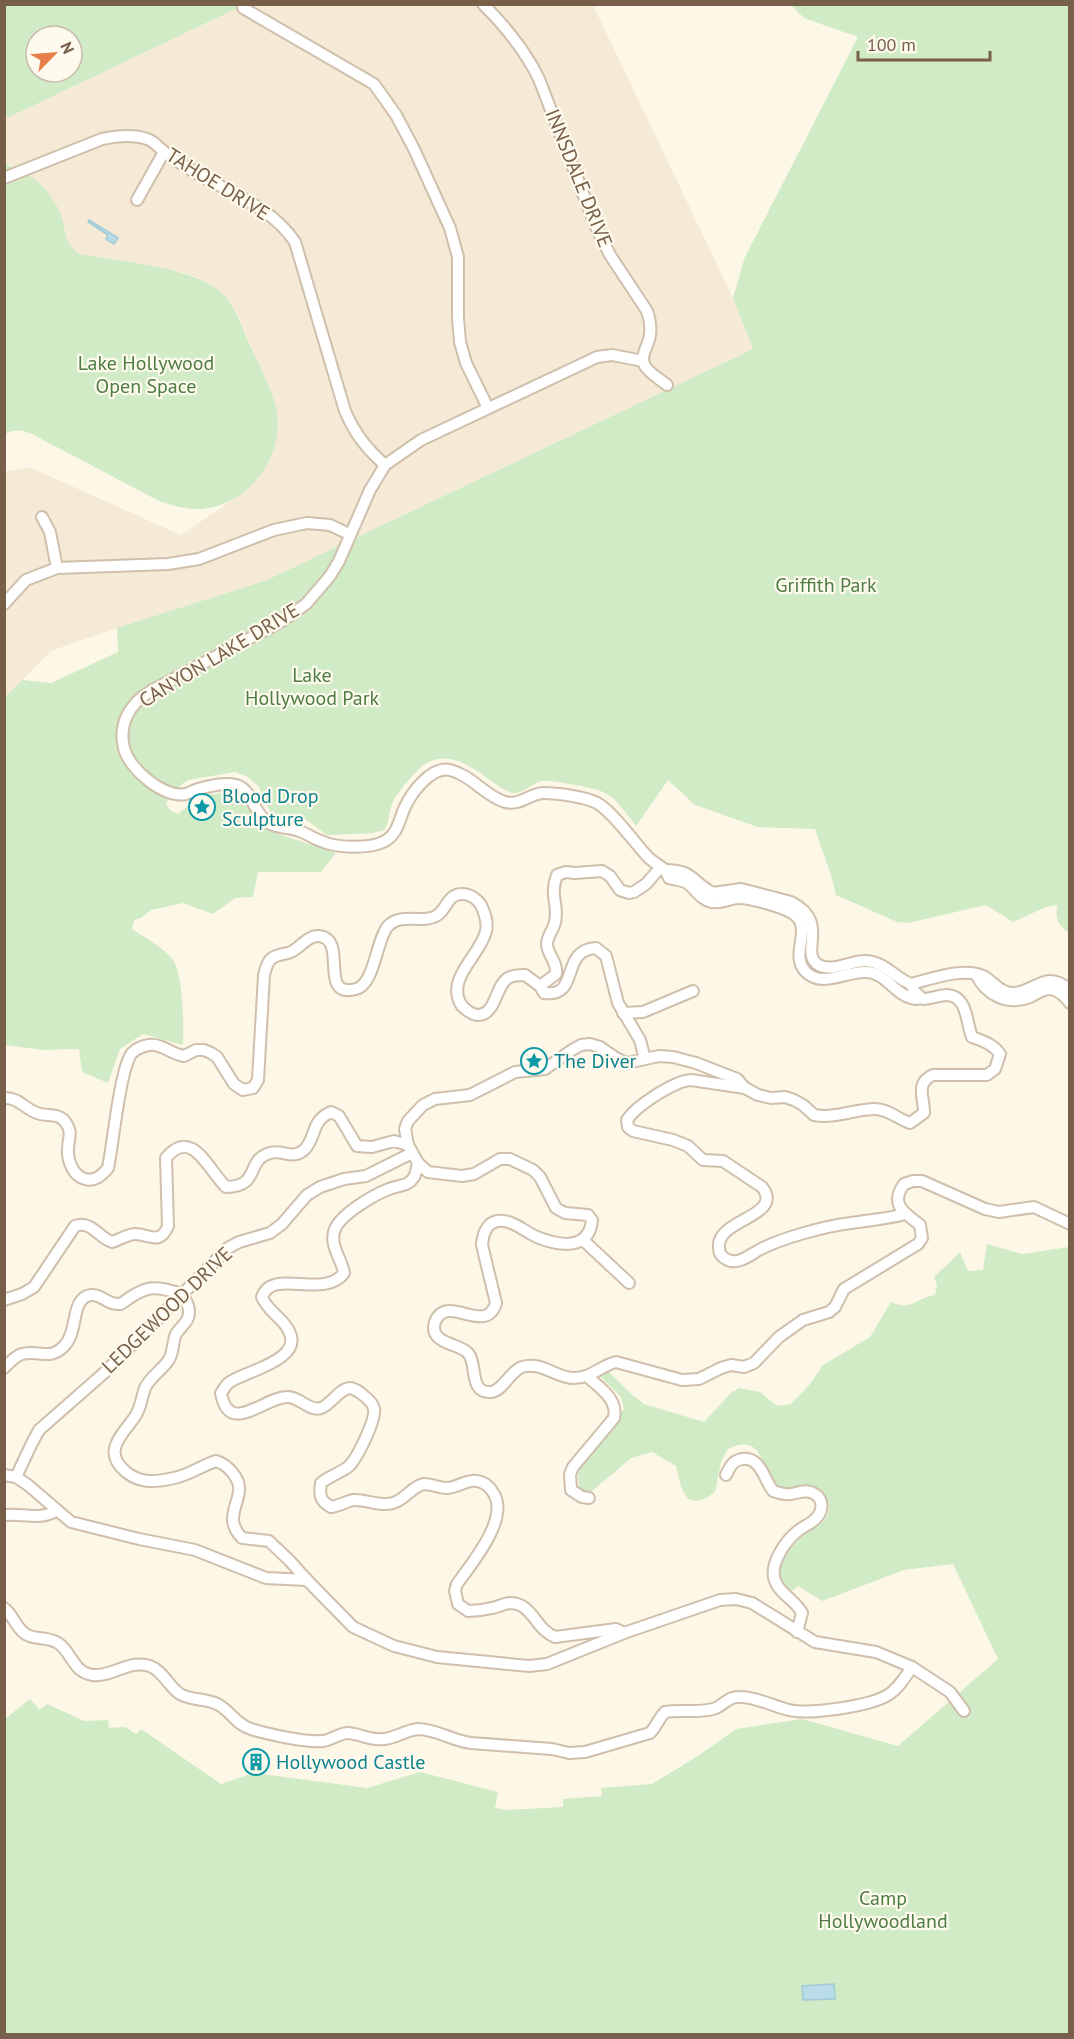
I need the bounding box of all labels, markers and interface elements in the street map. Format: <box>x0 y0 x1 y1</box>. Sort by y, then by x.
north arrow <box>24 24 84 84</box>
scale bar <box>858 24 990 62</box>
text: 100 m <box>867 33 916 56</box>
text: N <box>56 39 79 57</box>
street label: INNSDALE DRIVE <box>539 105 619 251</box>
street label: TAHOE DRIVE <box>161 142 275 226</box>
park label: Lake Hollywood Open Space <box>78 350 214 399</box>
park label: Griffith Park <box>775 572 877 598</box>
street label: CANYON LAKE DRIVE <box>134 597 304 713</box>
park label: Lake Hollywood Park <box>245 662 379 711</box>
place label: Blood Drop Sculpture <box>222 783 318 832</box>
place icon: Blood Drop Sculpture <box>187 792 217 822</box>
place icon: The Diver <box>519 1046 549 1076</box>
place label: The Diver <box>554 1048 637 1074</box>
street label: LEDGEWOOD DRIVE <box>96 1241 238 1379</box>
building icon: Hollywood Castle <box>241 1747 271 1777</box>
place label: Hollywood Castle <box>276 1749 426 1775</box>
park label: Camp Hollywoodland <box>818 1885 948 1934</box>

